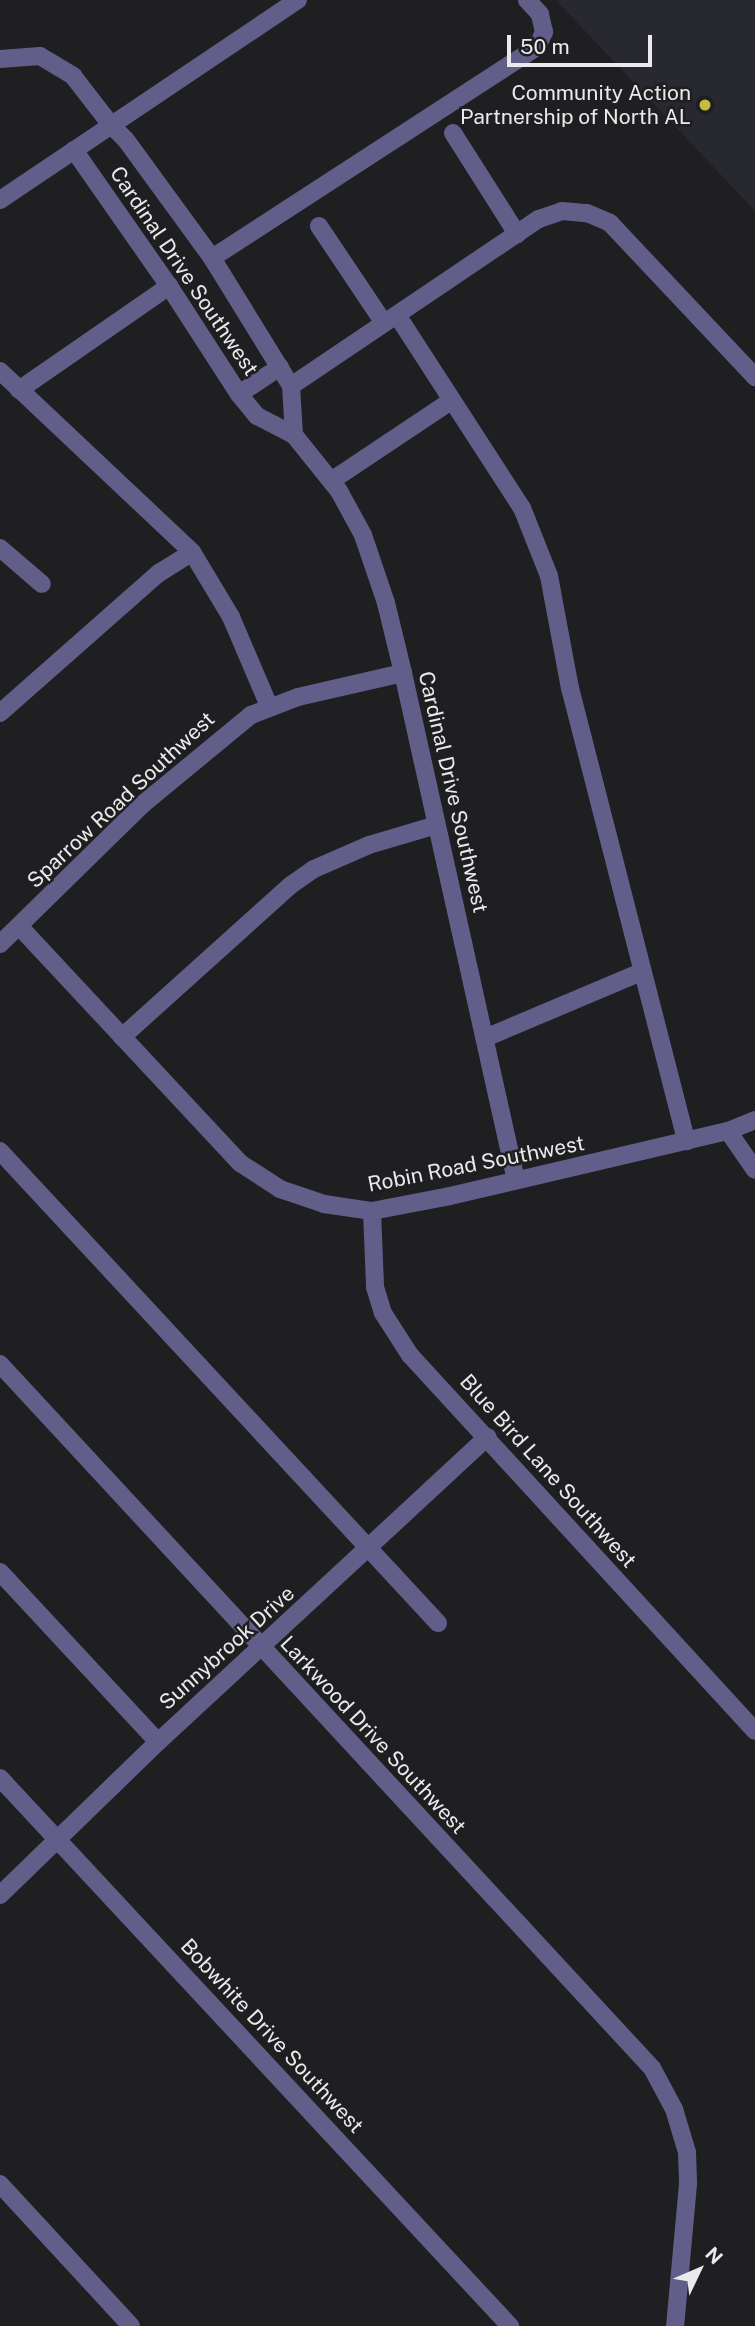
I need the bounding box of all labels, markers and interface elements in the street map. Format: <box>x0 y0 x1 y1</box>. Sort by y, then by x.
scale bar <box>510 21 655 65</box>
text: 50 m <box>520 34 570 59</box>
place label: Community Action Partnership of North AL <box>460 80 691 130</box>
marker: Community Action Partnership of North AL <box>697 97 713 113</box>
street label: Cardinal Drive Southwest <box>104 162 264 380</box>
street label: Cardinal Drive Southwest <box>413 669 493 915</box>
street label: Sparrow Road Southwest <box>22 707 220 893</box>
street label: Robin Road Southwest <box>366 1131 586 1197</box>
street label: Blue Bird Lane Southwest <box>455 1369 641 1573</box>
street label: Sunnybrook Drive <box>154 1581 300 1715</box>
street label: Larkwood Drive Southwest <box>275 1631 471 1839</box>
street label: Bobwhite Drive Southwest <box>175 1933 369 2139</box>
north arrow <box>664 2235 734 2305</box>
text: N <box>701 2242 727 2268</box>

